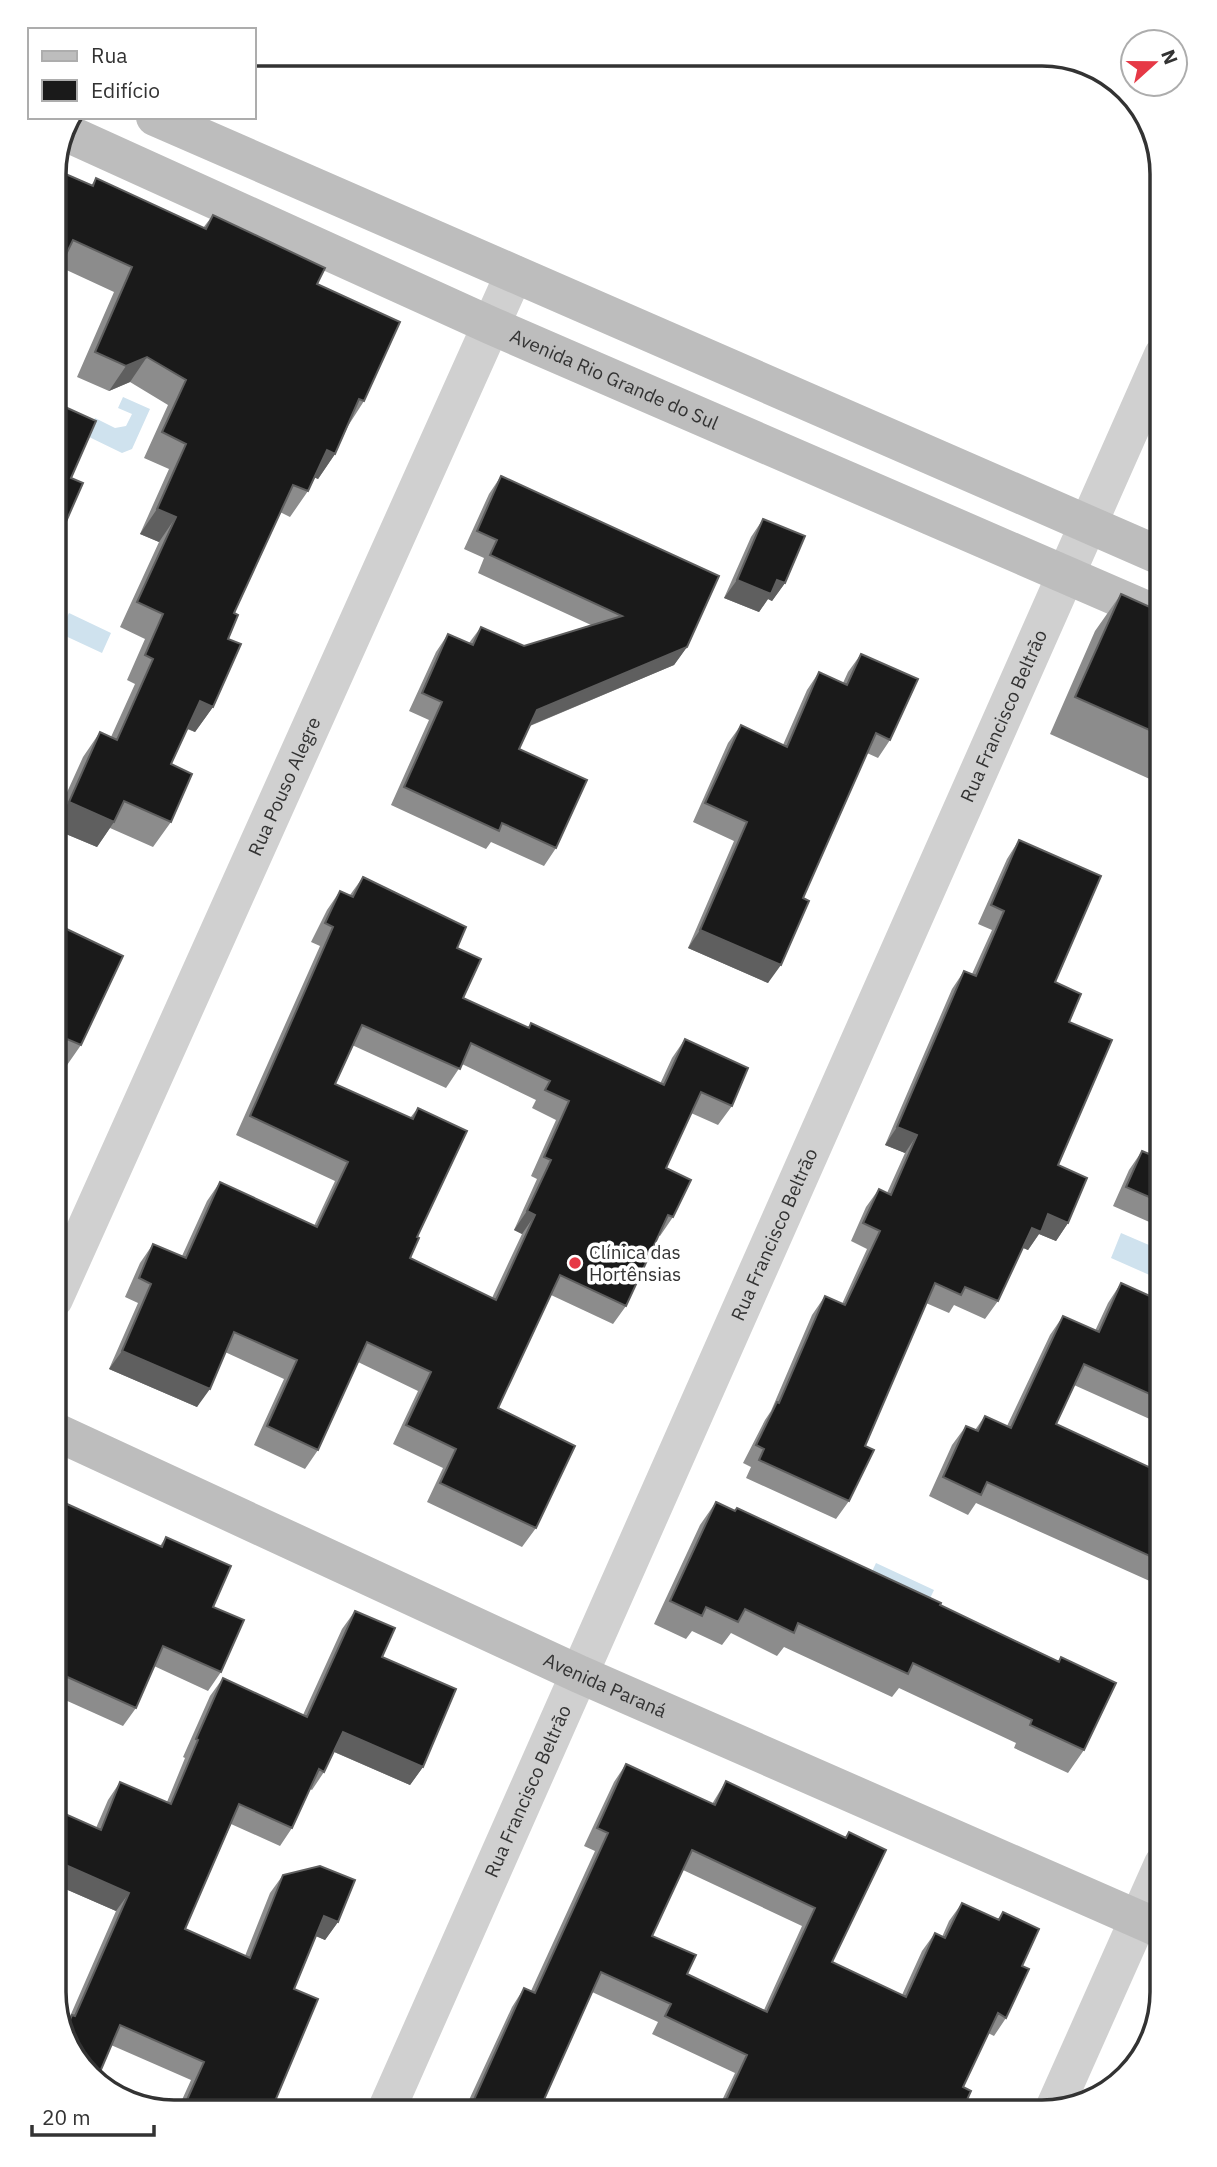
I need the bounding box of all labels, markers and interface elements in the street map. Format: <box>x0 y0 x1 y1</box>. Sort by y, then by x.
legend <box>28 28 256 119</box>
north arrow <box>1119 28 1189 98</box>
text: Rua <box>91 41 128 69</box>
text: N <box>1156 46 1184 68</box>
text: Edifício <box>91 76 160 104</box>
street label: Avenida Rio Grande do Sul <box>506 323 722 435</box>
street label: Rua Francisco Beltrão <box>955 626 1052 806</box>
street label: Rua Pouso Alegre <box>243 713 326 859</box>
street label: Rua Francisco Beltrão <box>725 1144 823 1324</box>
place label: Clínica das Hortênsias <box>589 1240 681 1286</box>
marker: Clínica das Hortênsias <box>567 1255 583 1271</box>
street label: Avenida Paraná <box>540 1647 670 1723</box>
street label: Rua Francisco Beltrão <box>479 1701 576 1881</box>
scale bar <box>32 2094 154 2138</box>
text: 20 m <box>42 2103 91 2131</box>

